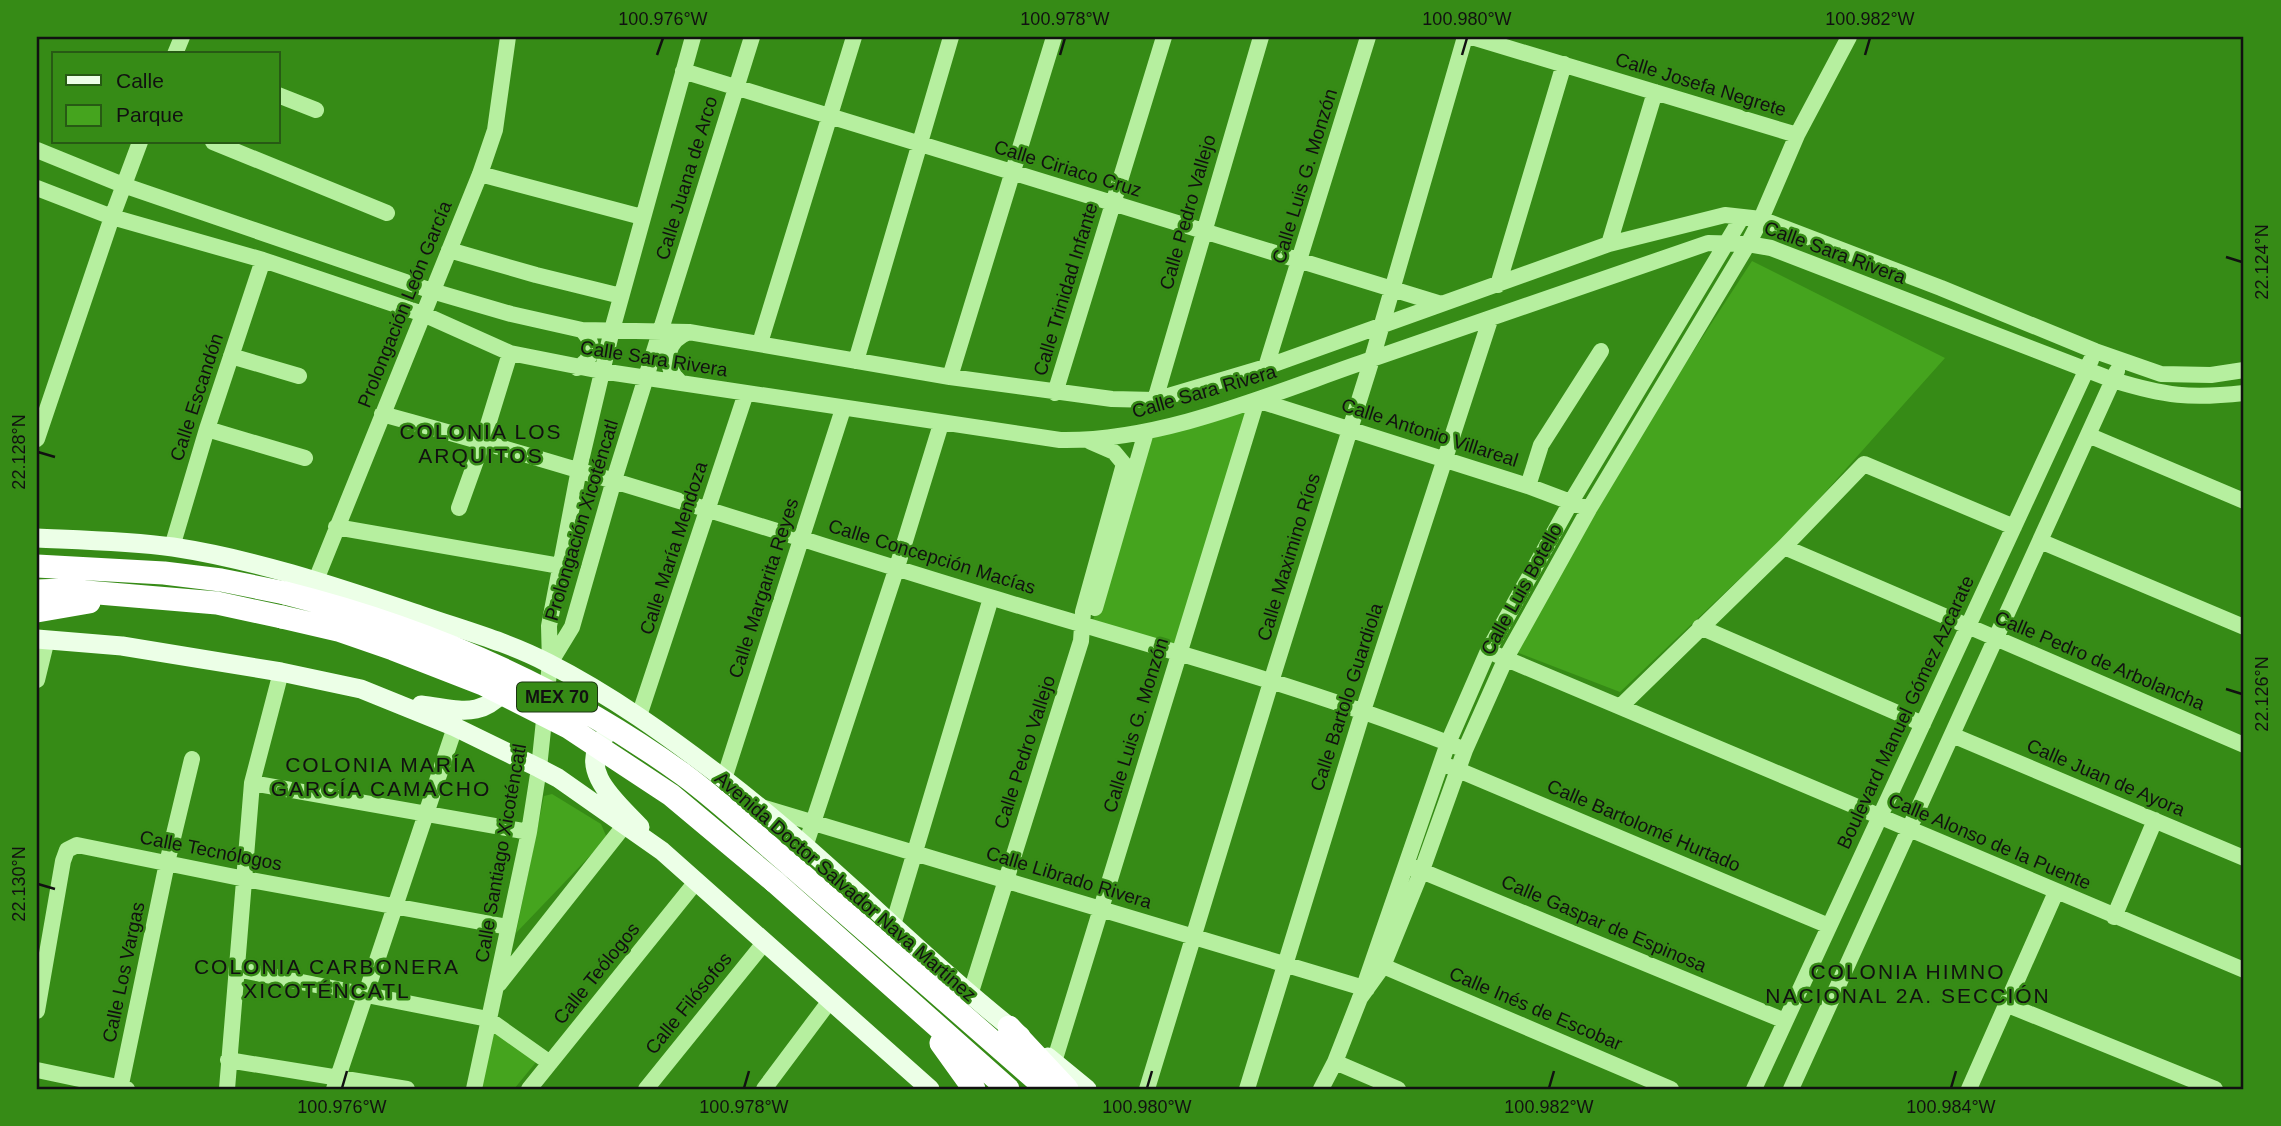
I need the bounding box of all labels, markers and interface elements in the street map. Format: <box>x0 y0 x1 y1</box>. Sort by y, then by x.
text: 100.976°W <box>618 9 708 29</box>
text: 100.978°W <box>1020 9 1110 29</box>
text: 100.980°W <box>1422 9 1512 29</box>
text: 100.982°W <box>1825 9 1915 29</box>
street label: Calle Josefa Negrete <box>1613 48 1789 120</box>
legend <box>52 52 280 144</box>
text: Calle <box>116 69 164 92</box>
street label: Calle Luis G. Monzón <box>1268 86 1341 266</box>
street label: Calle Juana de Arco <box>652 94 721 263</box>
text: Parque <box>116 103 184 126</box>
street label: Calle Pedro Vallejo <box>1155 132 1220 292</box>
street label: Calle Ciriaco Cruz <box>992 136 1144 201</box>
street label: Prolongación León García <box>353 198 456 410</box>
street label: Calle Trinidad Infante <box>1029 200 1102 378</box>
street label: Calle Sara Rivera <box>1761 217 1909 288</box>
text: 22.124°N <box>2252 224 2272 300</box>
street label: Calle Escandón <box>166 331 227 464</box>
street label: Calle Sara Rivera <box>579 336 730 381</box>
street label: Calle Sara Rivera <box>1130 361 1279 422</box>
street label: Calle Antonio Villareal <box>1339 394 1521 471</box>
text: 22.128°N <box>9 414 29 490</box>
street label: Prolongación Xicoténcatl <box>541 417 622 623</box>
district label: COLONIA LOS ARQUITOS <box>399 420 563 467</box>
street label: Calle María Mendoza <box>636 459 711 637</box>
street label: Calle Maximino Ríos <box>1253 471 1324 644</box>
street label: Calle Margarita Reyes <box>724 496 803 681</box>
street label: Calle Concepción Macías <box>826 515 1038 598</box>
street label: Calle Luis Botello <box>1477 520 1566 659</box>
street label: Boulevard Manuel Gómez Azcarate <box>1833 572 1978 852</box>
street label: Calle Bartolo Guardiola <box>1306 600 1387 794</box>
street label: Calle Pedro de Arbolancha <box>1992 607 2208 714</box>
street label: Calle Luis G. Monzón <box>1099 635 1172 815</box>
text: 22.126°N <box>2252 656 2272 732</box>
street label: Calle Pedro Vallejo <box>990 673 1059 832</box>
road number: MEX 70 <box>517 682 597 712</box>
street label: Calle Juan de Ayora <box>2024 735 2188 820</box>
street label: Calle Santiago Xicoténcatl <box>471 742 530 964</box>
district label: COLONIA MARÍA GARCÍA CAMACHO <box>271 753 491 800</box>
street label: Avenida Doctor Salvador Nava Martínez <box>711 767 980 1005</box>
street label: Calle Bartolomé Hurtado <box>1544 775 1744 876</box>
street label: Calle Alonso de la Puente <box>1886 789 2094 894</box>
street label: Calle Tecnólogos <box>138 826 284 875</box>
street label: Calle Librado Rivera <box>983 842 1155 913</box>
text: 22.130°N <box>9 846 29 922</box>
street label: Calle Gaspar de Espinosa <box>1498 871 1710 976</box>
street label: Calle Los Vargas <box>98 900 149 1044</box>
street label: Calle Teólogos <box>549 918 644 1028</box>
street label: Calle Filósofos <box>641 948 736 1058</box>
district label: COLONIA CARBONERA XICOTÉNCATL <box>194 955 460 1002</box>
district label: COLONIA HIMNO NACIONAL 2A. SECCIÓN <box>1765 960 2051 1007</box>
street label: Calle Inés de Escobar <box>1446 962 1626 1055</box>
text: 100.976°W <box>297 1097 387 1117</box>
text: 100.978°W <box>699 1097 789 1117</box>
text: 100.980°W <box>1102 1097 1192 1117</box>
text: 100.982°W <box>1504 1097 1594 1117</box>
text: 100.984°W <box>1906 1097 1996 1117</box>

